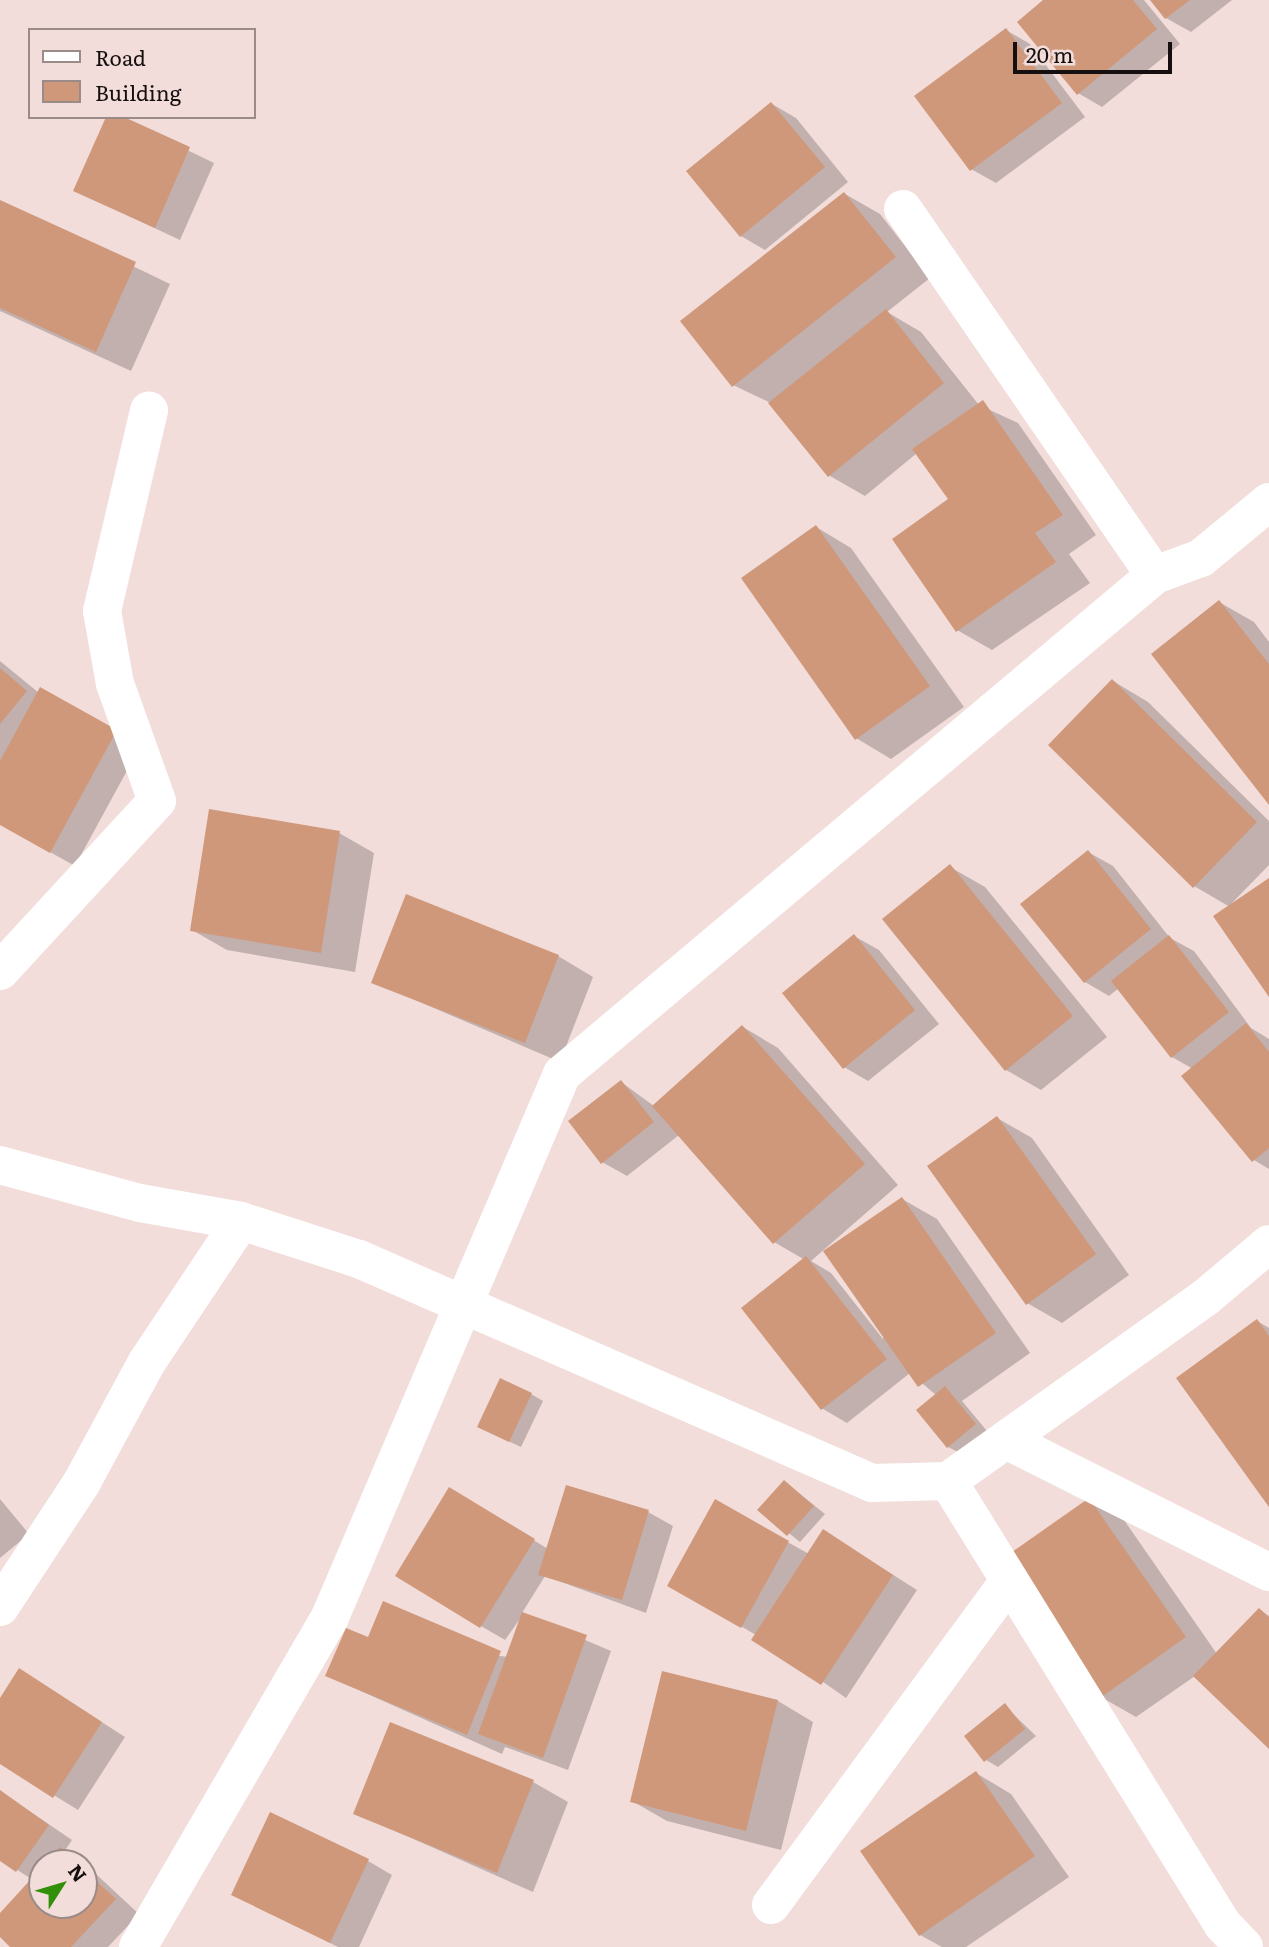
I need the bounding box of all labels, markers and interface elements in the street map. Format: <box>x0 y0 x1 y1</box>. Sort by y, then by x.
legend <box>28 28 256 119</box>
scale bar <box>1017 28 1176 72</box>
text: 20 m <box>1026 38 1073 69</box>
text: Road <box>95 41 146 72</box>
text: Building <box>95 76 181 107</box>
north arrow <box>28 1849 98 1919</box>
text: N <box>62 1858 94 1887</box>

